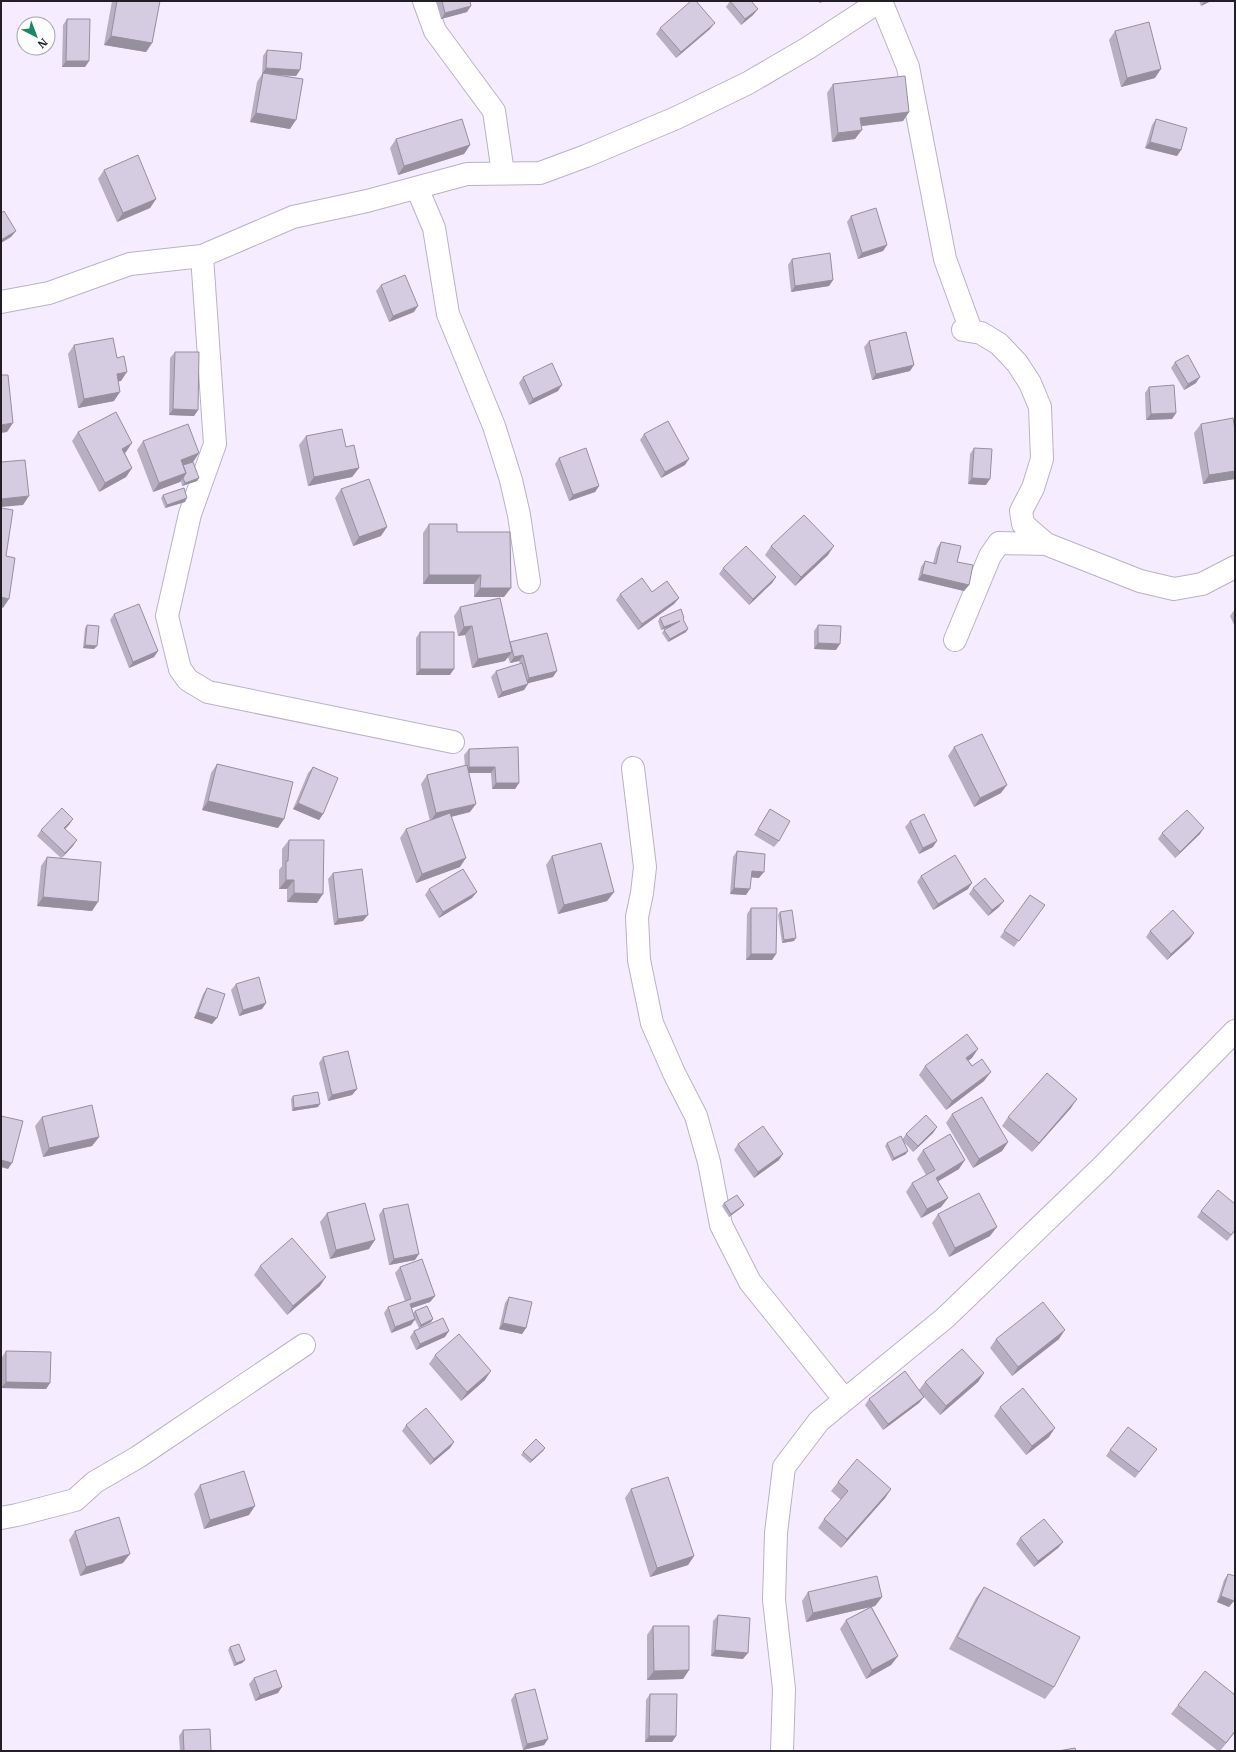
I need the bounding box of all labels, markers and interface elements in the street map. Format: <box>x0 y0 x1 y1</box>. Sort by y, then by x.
north arrow <box>16 16 56 56</box>
text: N <box>35 35 51 52</box>

